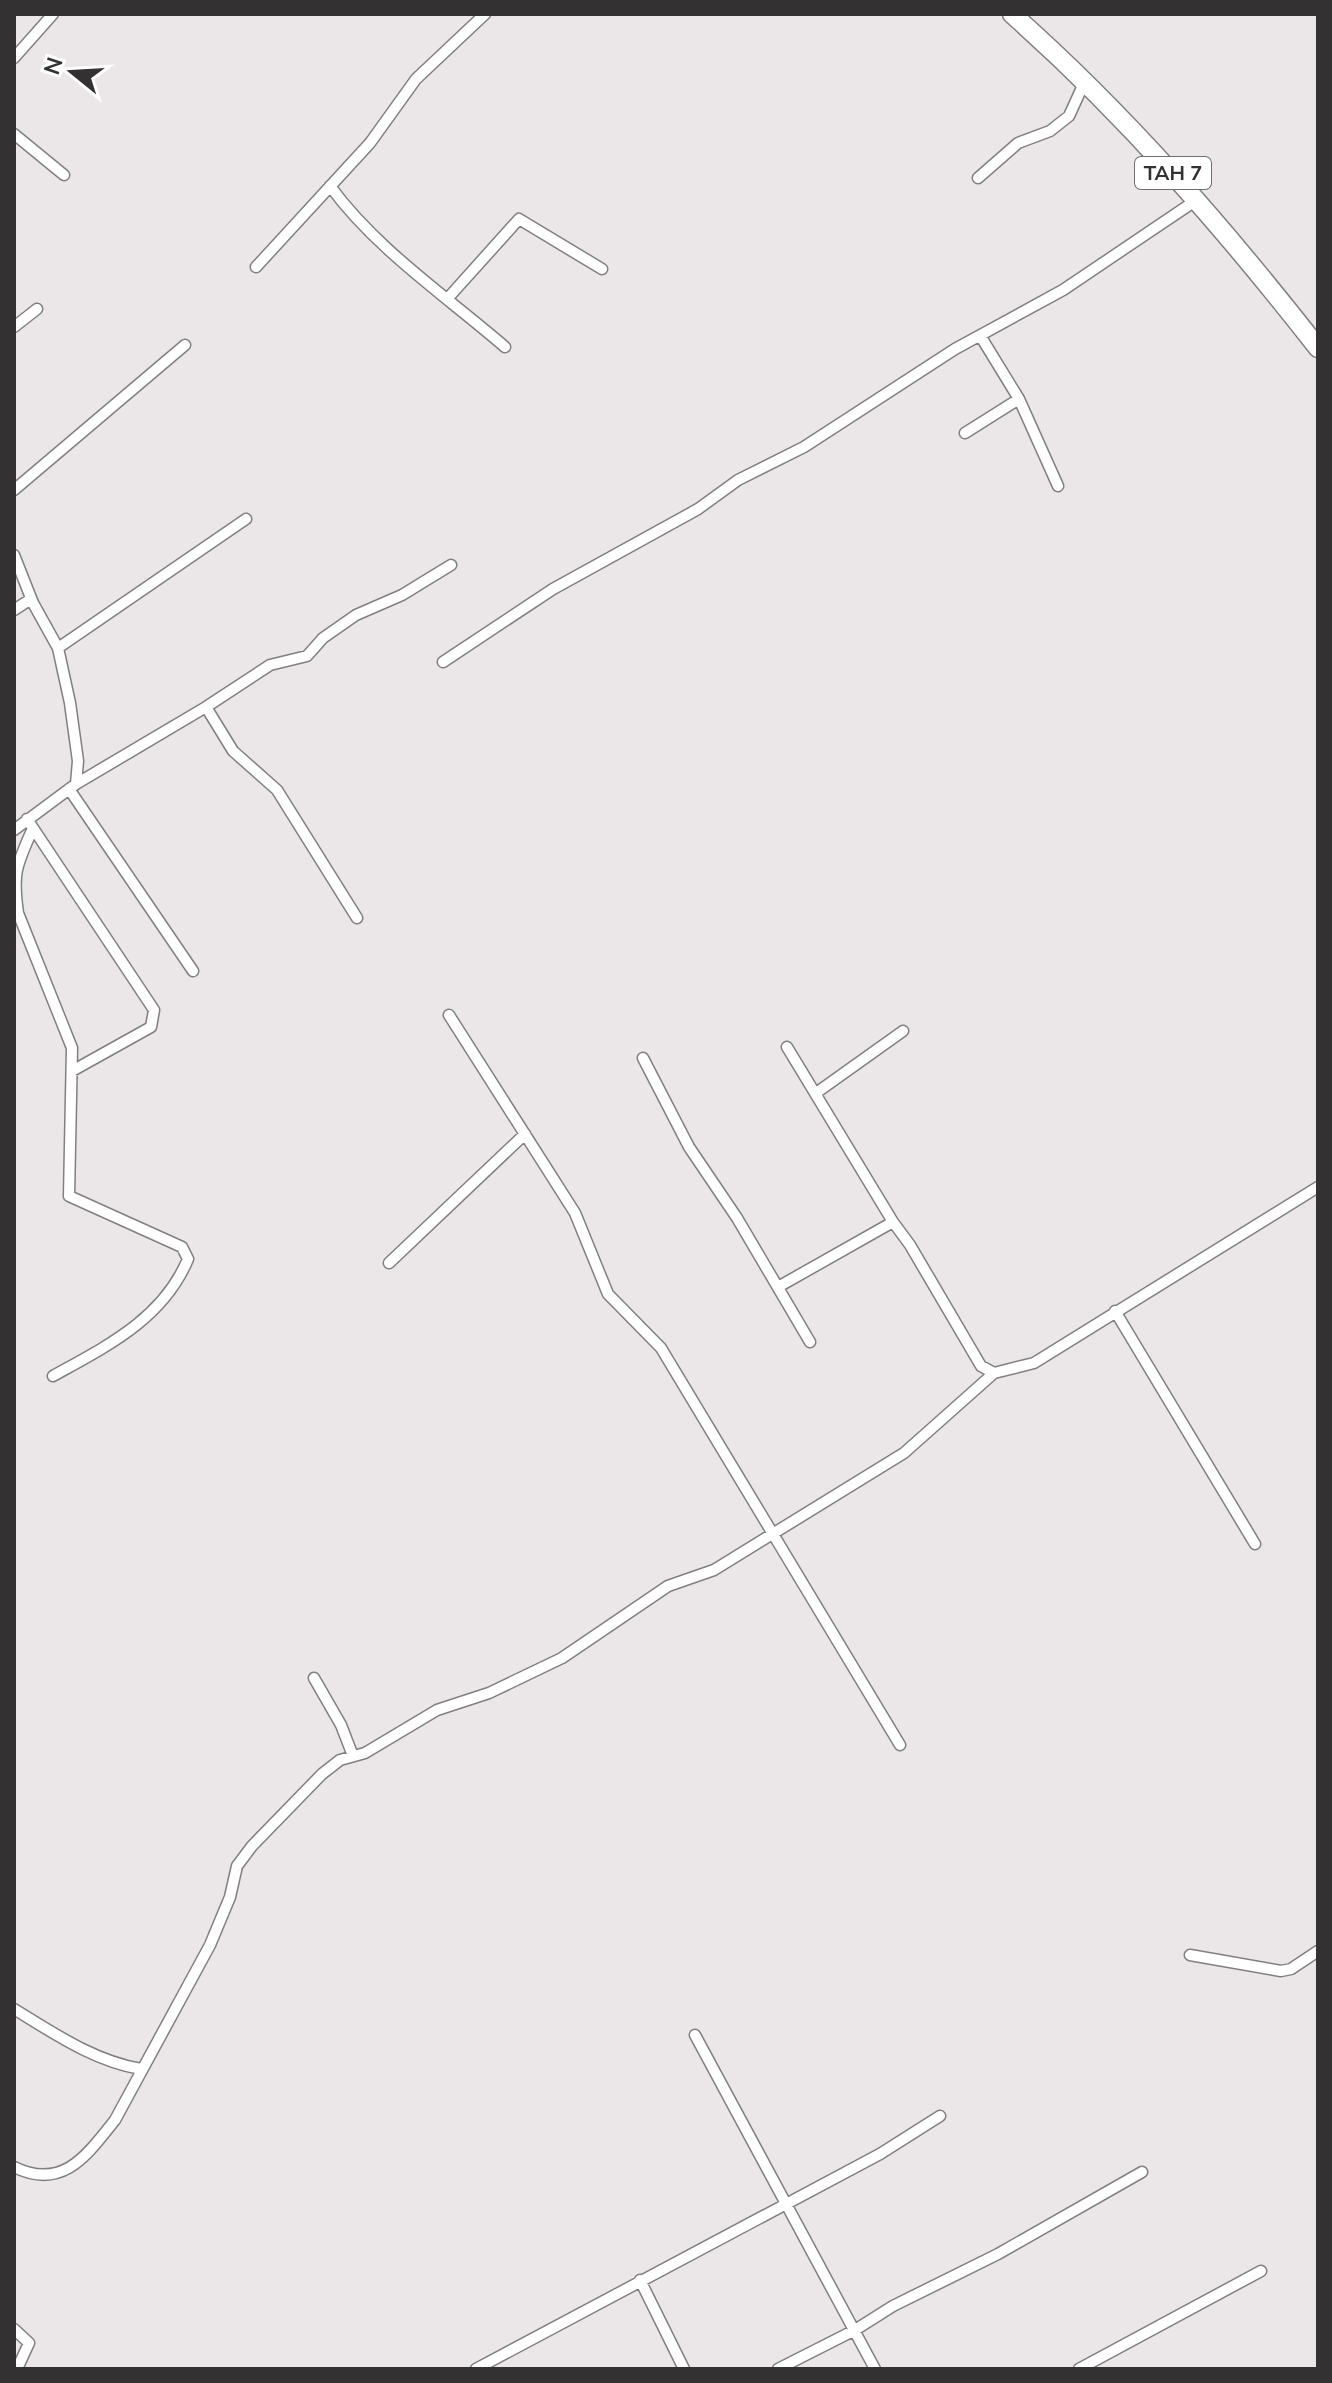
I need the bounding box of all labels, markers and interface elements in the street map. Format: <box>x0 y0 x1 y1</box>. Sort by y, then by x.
north arrow <box>32 32 112 112</box>
text: N <box>37 54 71 79</box>
road number: TAH 7 <box>1135 157 1211 189</box>

